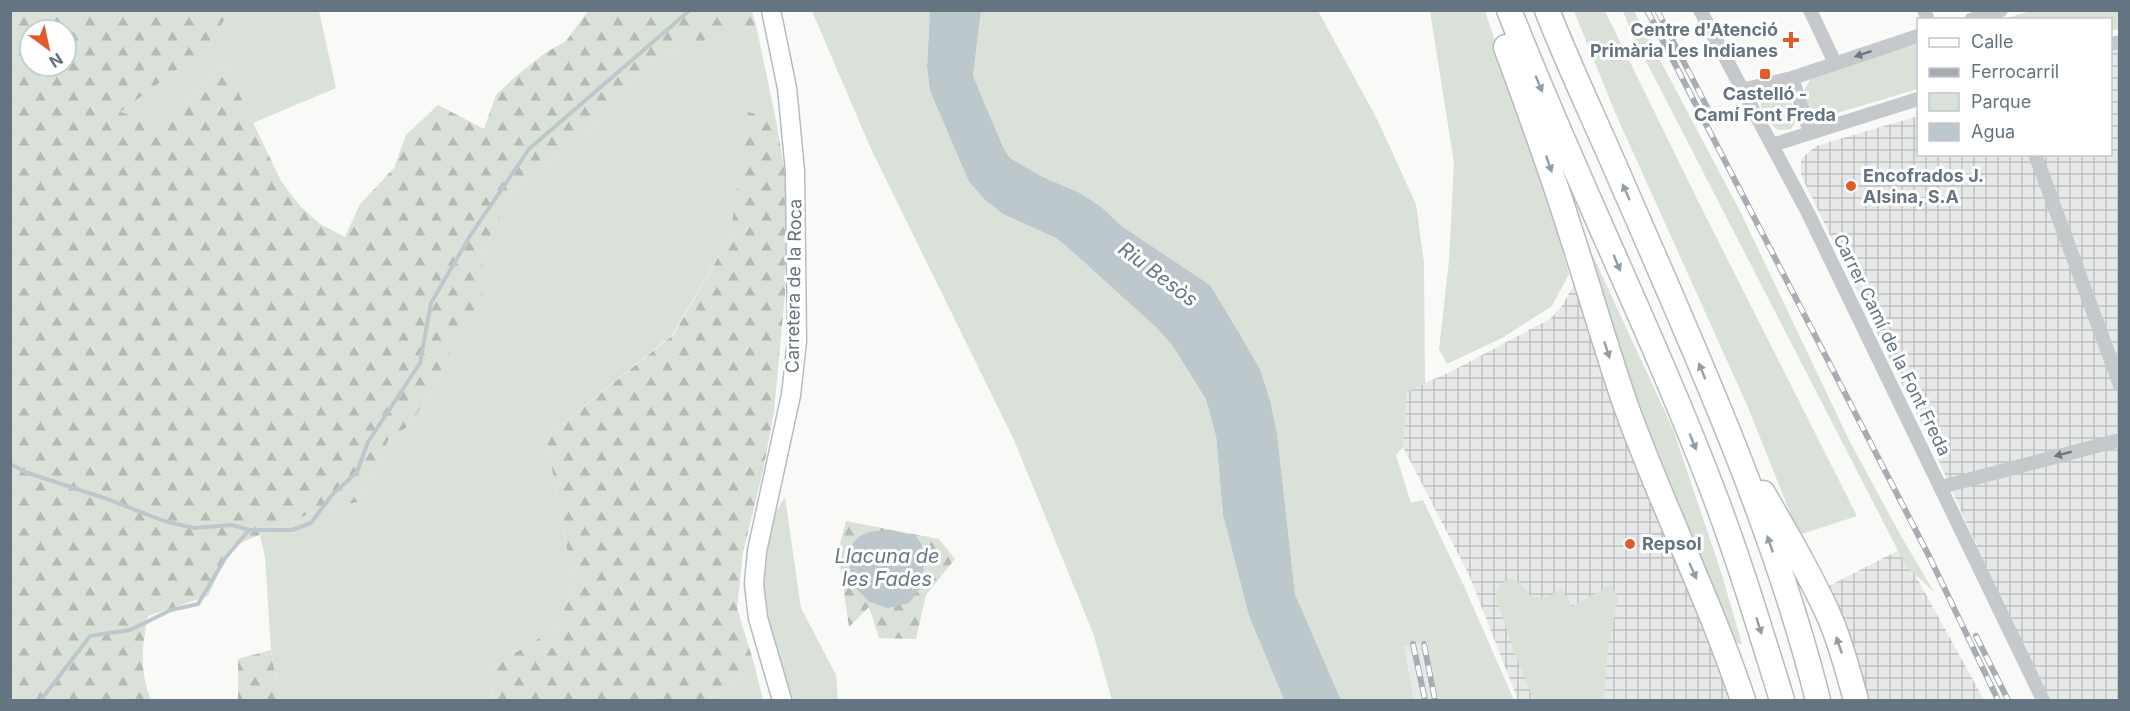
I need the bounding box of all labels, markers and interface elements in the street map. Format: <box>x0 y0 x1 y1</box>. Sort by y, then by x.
north arrow <box>18 18 78 78</box>
legend <box>1917 18 2112 156</box>
place label: Centre d'Atenció Primària Les Indianes <box>1590 19 1778 61</box>
marker: Centre d'Atenció Primària Les Indianes <box>1782 31 1800 49</box>
text: Calle <box>1971 31 2013 52</box>
text: N <box>46 49 67 72</box>
one-way arrow <box>1854 50 1872 59</box>
text: Ferrocarril <box>1971 61 2059 82</box>
marker: Castelló - Camí Font Freda <box>1758 67 1772 81</box>
one-way arrow <box>1534 76 1544 94</box>
place label: Castelló - Camí Font Freda <box>1694 83 1836 125</box>
text: Parque <box>1971 91 2031 112</box>
text: Agua <box>1971 121 2015 142</box>
one-way arrow <box>1544 156 1554 174</box>
place label: Encofrados J. Alsina, S.A <box>1863 165 1984 207</box>
marker: Encofrados J. Alsina, S.A <box>1844 179 1858 193</box>
one-way arrow <box>1621 183 1631 201</box>
street label: Carretera de la Roca <box>781 199 806 373</box>
street label: Carrer Camí de la Font Freda <box>1829 230 1955 459</box>
water label: Riu Besòs <box>1114 236 1202 312</box>
one-way arrow <box>1612 254 1622 272</box>
one-way arrow <box>1603 341 1612 359</box>
one-way arrow <box>1697 362 1706 380</box>
one-way arrow <box>1688 434 1698 452</box>
one-way arrow <box>2054 450 2072 460</box>
place label: Repsol <box>1642 533 1702 554</box>
one-way arrow <box>1764 535 1774 553</box>
marker: Repsol <box>1623 537 1637 551</box>
water label: Llacuna de les Fades <box>834 544 940 591</box>
one-way arrow <box>1688 563 1698 581</box>
one-way arrow <box>1755 617 1764 635</box>
one-way arrow <box>1834 635 1844 653</box>

